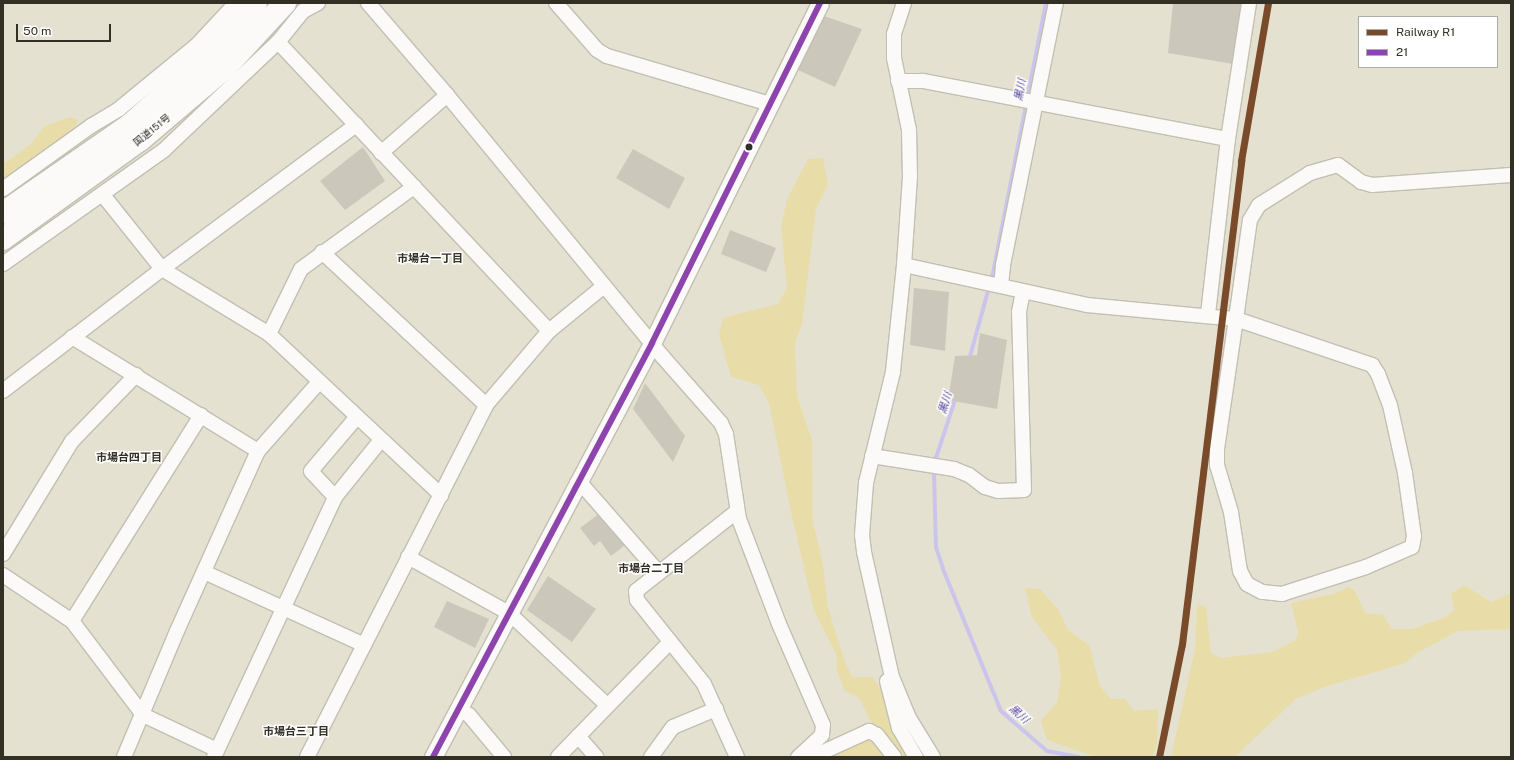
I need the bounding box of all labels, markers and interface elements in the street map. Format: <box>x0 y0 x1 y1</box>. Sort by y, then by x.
scale bar <box>18 16 113 42</box>
legend <box>1358 16 1498 68</box>
text: 50 m <box>23 24 51 38</box>
text: Railway R1 <box>1396 25 1455 39</box>
text: 21 <box>1396 45 1408 59</box>
water label: 黒川 <box>1011 78 1029 102</box>
street label: 国道151号 <box>131 111 173 149</box>
unlabelled marker <box>744 142 754 152</box>
district label: 市場台一丁目 <box>397 251 463 265</box>
water label: 黒川 <box>935 390 955 416</box>
district label: 市場台四丁目 <box>96 450 162 464</box>
district label: 市場台二丁目 <box>618 561 684 575</box>
water label: 黒川 <box>1006 702 1032 726</box>
district label: 市場台三丁目 <box>263 724 329 738</box>

